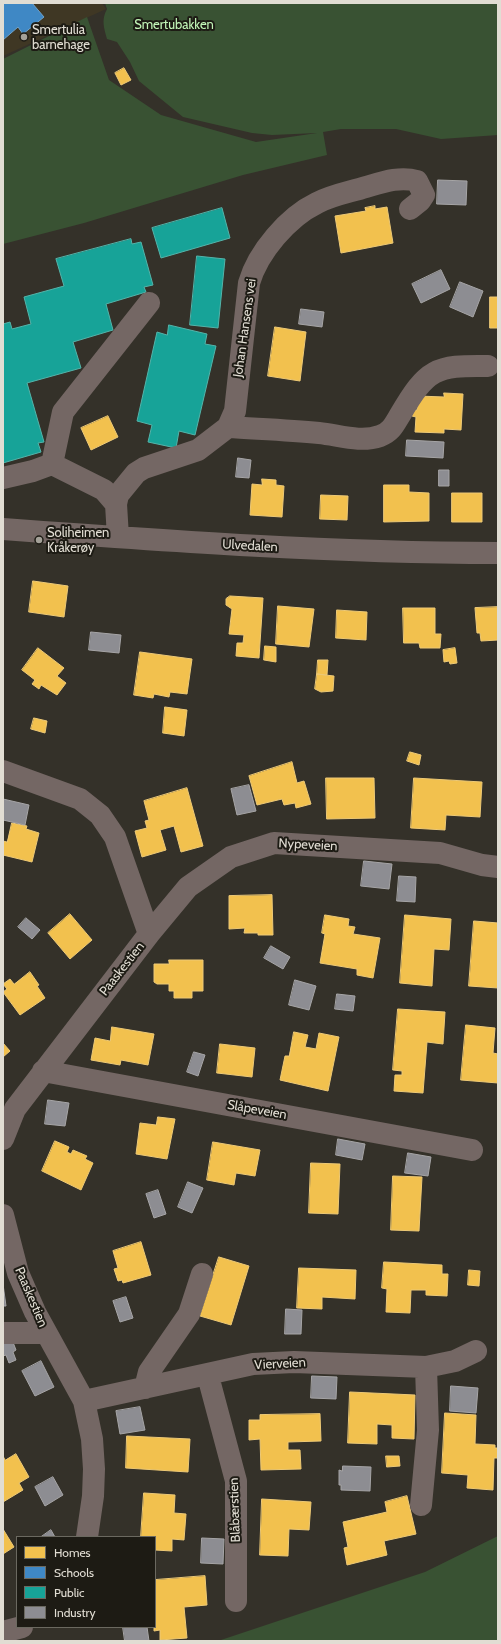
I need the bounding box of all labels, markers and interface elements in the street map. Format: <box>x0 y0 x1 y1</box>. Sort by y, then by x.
park label: Smertubakken <box>134 17 214 33</box>
place label: Smertulia barnehage <box>32 22 90 53</box>
marker: Smertulia barnehage <box>19 32 29 42</box>
street label: Johan Hansens vei <box>230 278 260 378</box>
place label: Soliheimen Kråkerøy <box>47 525 109 556</box>
marker: Soliheimen Kråkerøy <box>34 535 44 545</box>
street label: Ulvedalen <box>222 537 278 555</box>
street label: Nypeveien <box>278 836 338 854</box>
street label: Paaskestien <box>96 939 148 999</box>
street label: Slåpeveien <box>226 1097 288 1123</box>
street label: Paaskestien <box>11 1265 51 1329</box>
street label: Vierveien <box>254 1355 306 1373</box>
street label: Blåbærstien <box>226 1477 244 1543</box>
legend <box>16 1536 156 1628</box>
text: Homes <box>54 1545 91 1560</box>
text: Schools <box>54 1565 94 1580</box>
text: Public <box>54 1585 85 1600</box>
text: Industry <box>54 1605 95 1620</box>

